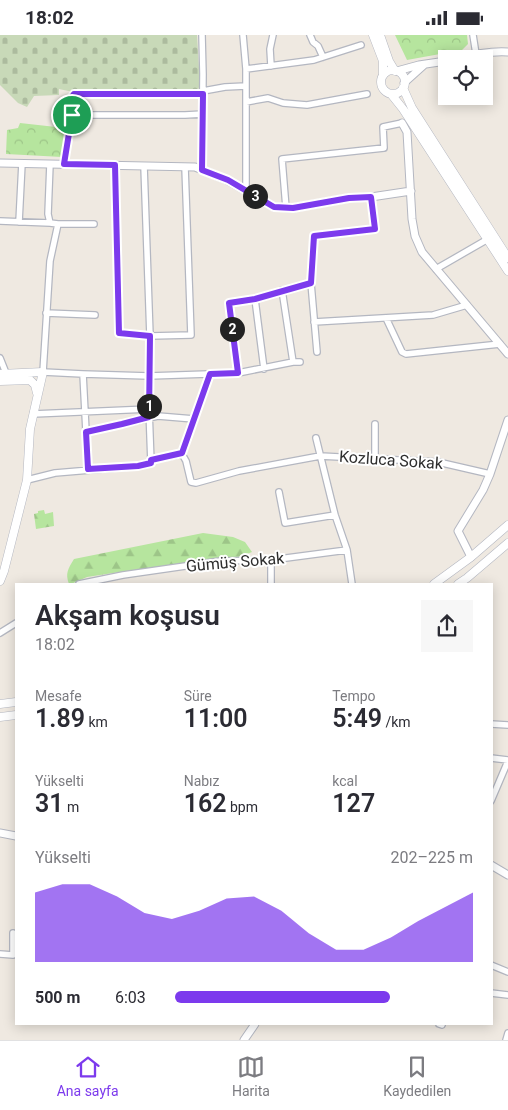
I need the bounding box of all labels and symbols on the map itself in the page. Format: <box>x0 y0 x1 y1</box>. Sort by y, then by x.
pin <box>51 94 93 136</box>
pin: 3 <box>242 183 268 209</box>
pin: 2 <box>220 317 244 341</box>
pin: 1 <box>136 393 162 419</box>
street label: Kozluca Sokak <box>338 447 444 473</box>
street label: Gümüş Sokak <box>185 548 286 576</box>

